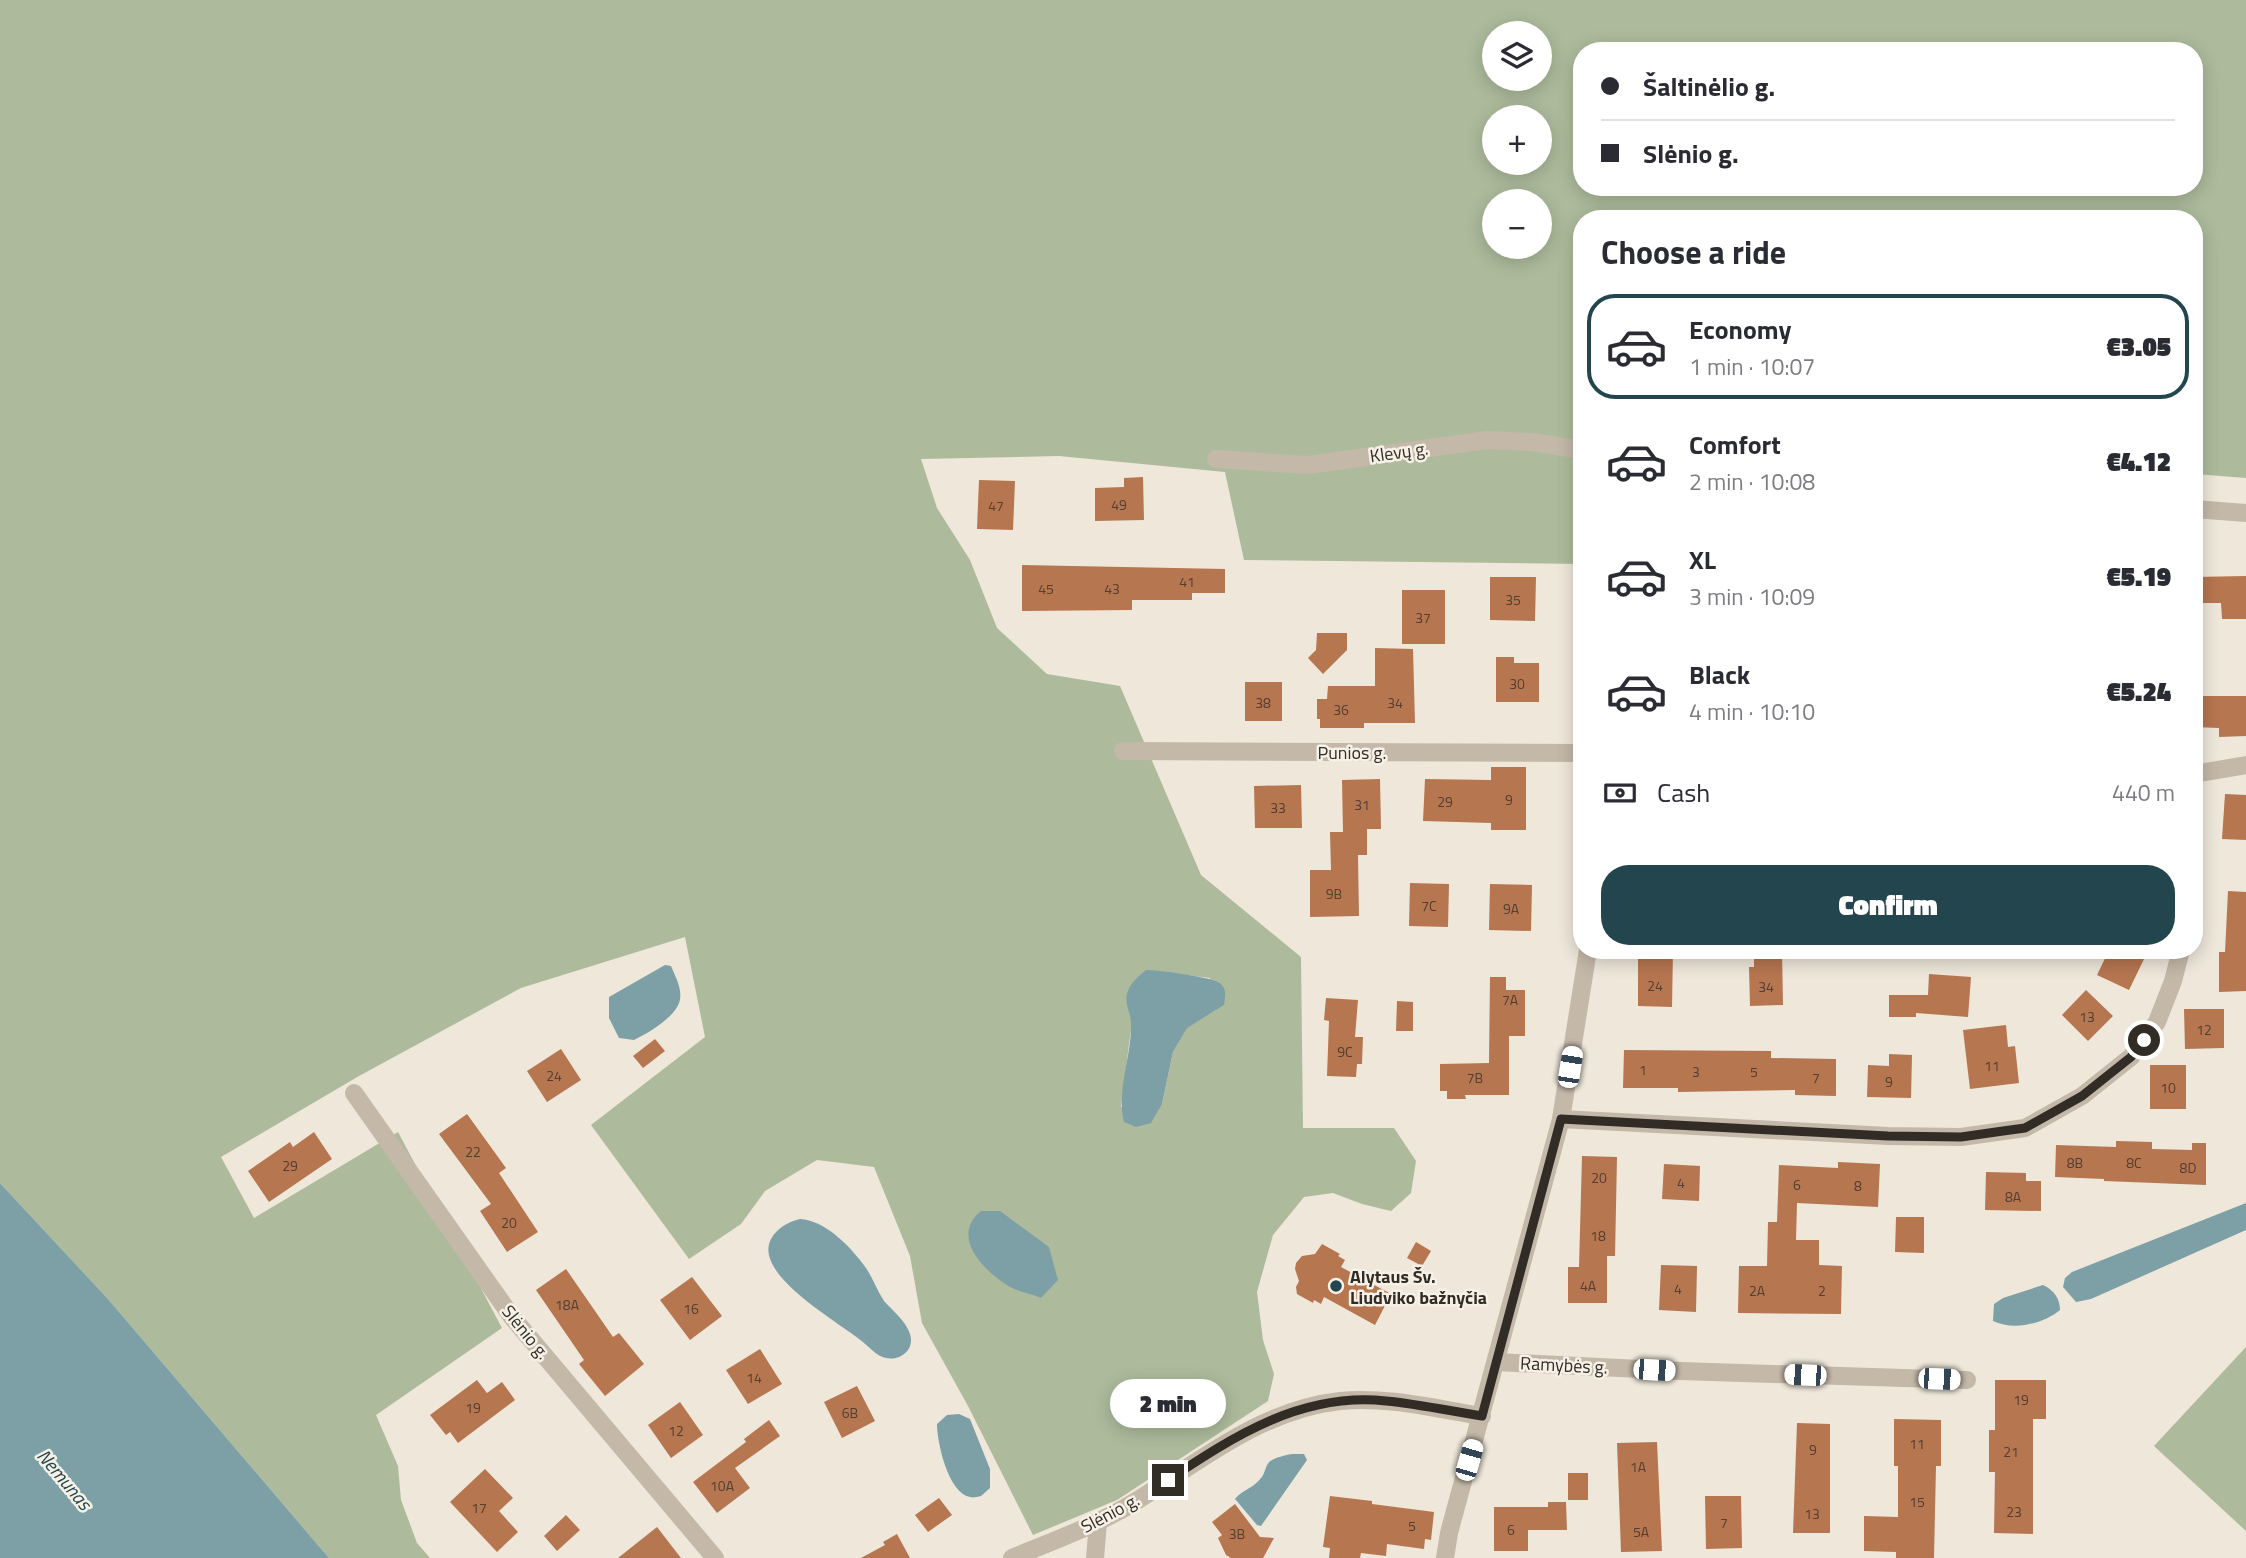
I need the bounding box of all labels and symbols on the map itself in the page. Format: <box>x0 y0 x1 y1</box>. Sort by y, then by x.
street label: Klevų g. <box>1368 435 1430 469</box>
house number: 49 <box>1111 494 1127 515</box>
house number: 47 <box>988 495 1004 516</box>
house number: 41 <box>1179 571 1195 592</box>
house number: 45 <box>1038 578 1054 599</box>
house number: 43 <box>1104 578 1120 599</box>
house number: 35 <box>1505 589 1521 610</box>
house number: 37 <box>1415 607 1431 628</box>
house number: 30 <box>1509 673 1525 694</box>
house number: 38 <box>1255 692 1271 713</box>
house number: 34 <box>1387 692 1403 713</box>
house number: 36 <box>1333 699 1349 720</box>
street label: Punios g. <box>1318 739 1386 766</box>
house number: 9 <box>1505 789 1513 810</box>
house number: 29 <box>1437 791 1453 812</box>
house number: 31 <box>1354 794 1370 815</box>
house number: 33 <box>1270 797 1286 818</box>
house number: 9B <box>1326 883 1342 904</box>
house number: 7C <box>1421 895 1437 916</box>
house number: 9A <box>1503 898 1520 919</box>
house number: 24 <box>1647 975 1663 996</box>
house number: 34 <box>1758 976 1774 997</box>
house number: 7A <box>1502 989 1519 1010</box>
house number: 13 <box>2079 1006 2095 1027</box>
house number: 12 <box>2196 1019 2212 1040</box>
route start <box>2128 1024 2160 1056</box>
house number: 9C <box>1337 1041 1353 1062</box>
car <box>1557 1045 1584 1089</box>
house number: 11 <box>1984 1055 2000 1076</box>
house number: 1 <box>1639 1059 1647 1080</box>
house number: 3 <box>1692 1061 1700 1082</box>
house number: 5 <box>1750 1061 1758 1082</box>
house number: 24 <box>546 1065 562 1086</box>
house number: 7B <box>1467 1067 1483 1088</box>
house number: 7 <box>1812 1067 1820 1088</box>
house number: 9 <box>1885 1071 1893 1092</box>
house number: 10 <box>2160 1077 2176 1098</box>
house number: 22 <box>465 1141 481 1162</box>
house number: 8B <box>2067 1152 2083 1173</box>
house number: 8C <box>2126 1152 2142 1173</box>
house number: 29 <box>282 1155 298 1176</box>
house number: 8D <box>2180 1157 2196 1178</box>
house number: 20 <box>1591 1167 1607 1188</box>
house number: 4 <box>1677 1172 1685 1193</box>
house number: 6 <box>1793 1174 1801 1195</box>
house number: 8 <box>1854 1175 1862 1196</box>
house number: 8A <box>2005 1186 2022 1207</box>
house number: 20 <box>501 1212 517 1233</box>
house number: 18 <box>1590 1225 1606 1246</box>
place label: Alytaus Šv. Liudviko bažnyčia <box>1350 1263 1487 1311</box>
house number: 4A <box>1580 1275 1597 1296</box>
marker: Alytaus Šv. Liudviko bažnyčia <box>1328 1278 1344 1294</box>
house number: 4 <box>1674 1278 1682 1299</box>
house number: 2A <box>1749 1280 1766 1301</box>
house number: 2 <box>1818 1280 1826 1301</box>
house number: 18A <box>555 1294 580 1315</box>
house number: 16 <box>683 1298 699 1319</box>
street label: Slėnio g. <box>496 1299 556 1365</box>
street label: Ramybės g. <box>1519 1349 1609 1381</box>
car <box>1633 1358 1676 1382</box>
car <box>1784 1364 1827 1386</box>
house number: 14 <box>746 1367 762 1388</box>
car <box>1918 1368 1961 1390</box>
callout: 2 min <box>1110 1378 1226 1428</box>
house number: 19 <box>2013 1389 2029 1410</box>
house number: 19 <box>465 1397 481 1418</box>
house number: 6B <box>842 1402 858 1423</box>
house number: 12 <box>668 1420 684 1441</box>
house number: 11 <box>1909 1433 1925 1454</box>
car <box>1454 1437 1485 1483</box>
house number: 9 <box>1809 1439 1817 1460</box>
house number: 21 <box>2003 1441 2019 1462</box>
water label: Nemunas <box>31 1442 100 1517</box>
house number: 1A <box>1630 1456 1647 1477</box>
route end <box>1152 1464 1184 1496</box>
house number: 10A <box>710 1475 735 1496</box>
street label: Slėnio g. <box>1076 1486 1144 1540</box>
house number: 15 <box>1909 1491 1925 1512</box>
house number: 17 <box>471 1497 487 1518</box>
house number: 23 <box>2006 1501 2022 1522</box>
house number: 13 <box>1804 1503 1820 1524</box>
house number: 7 <box>1720 1512 1728 1533</box>
house number: 5 <box>1408 1515 1416 1536</box>
house number: 6 <box>1507 1519 1515 1540</box>
house number: 5A <box>1633 1521 1650 1542</box>
house number: 3B <box>1229 1523 1245 1544</box>

